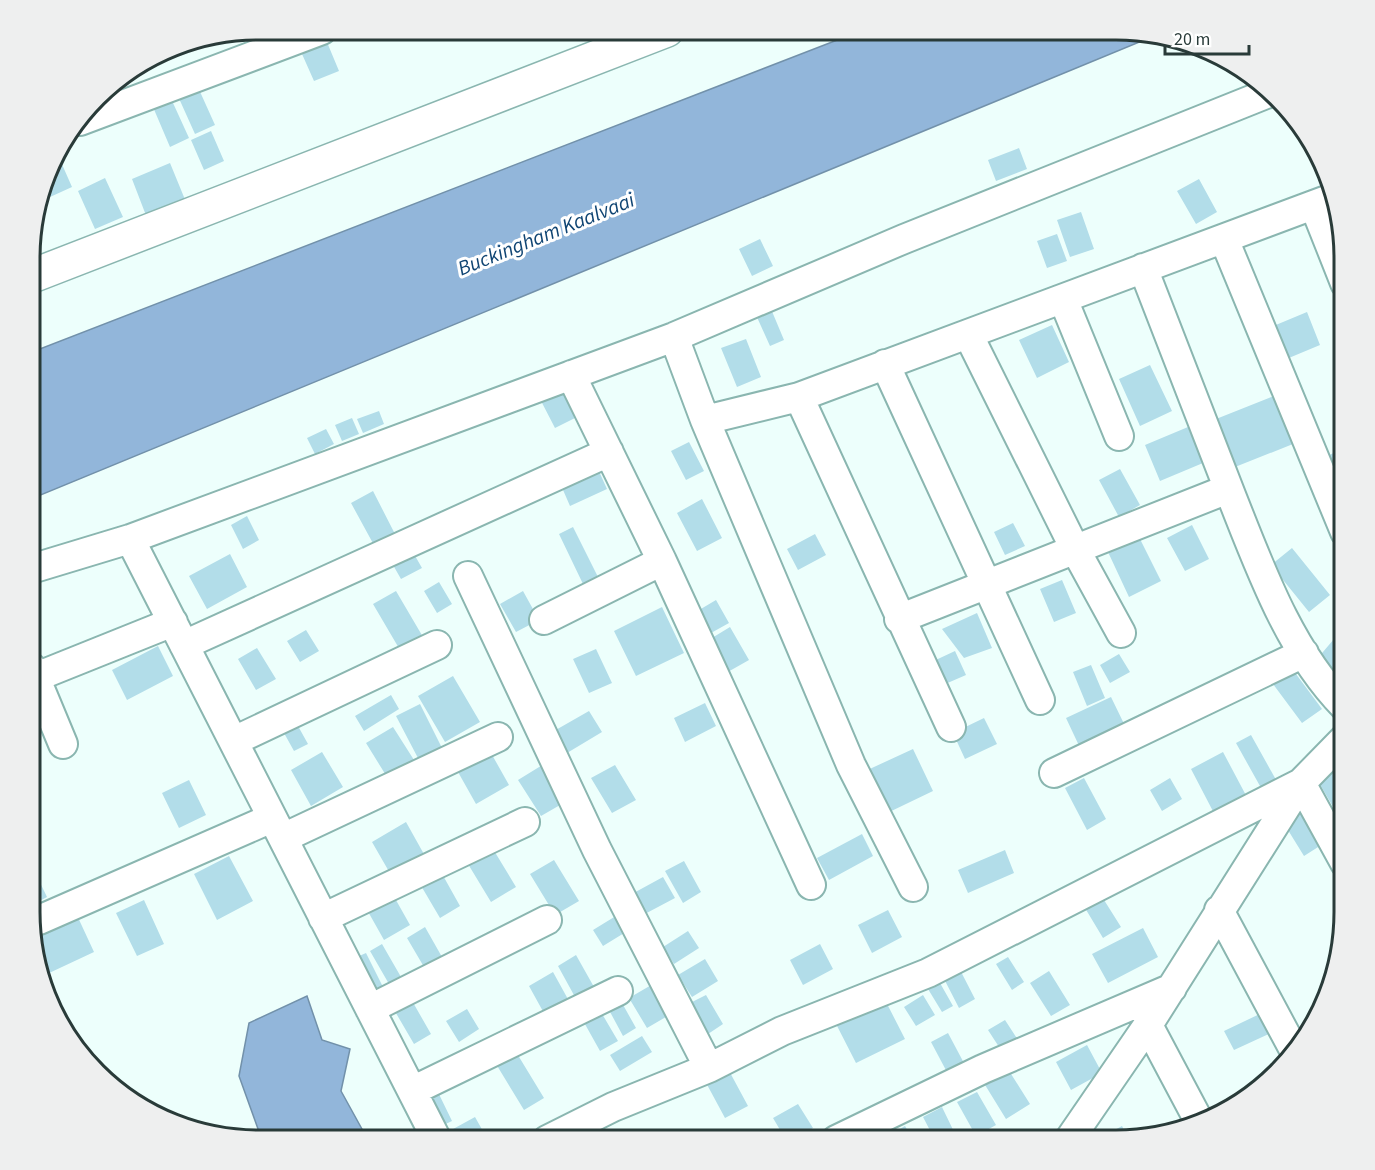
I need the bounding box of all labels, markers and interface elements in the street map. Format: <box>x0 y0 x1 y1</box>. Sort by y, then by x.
scale bar <box>1165 18 1249 56</box>
text: 20 m <box>1174 27 1210 52</box>
water label: Buckingham Kaalvaai <box>453 184 640 283</box>

